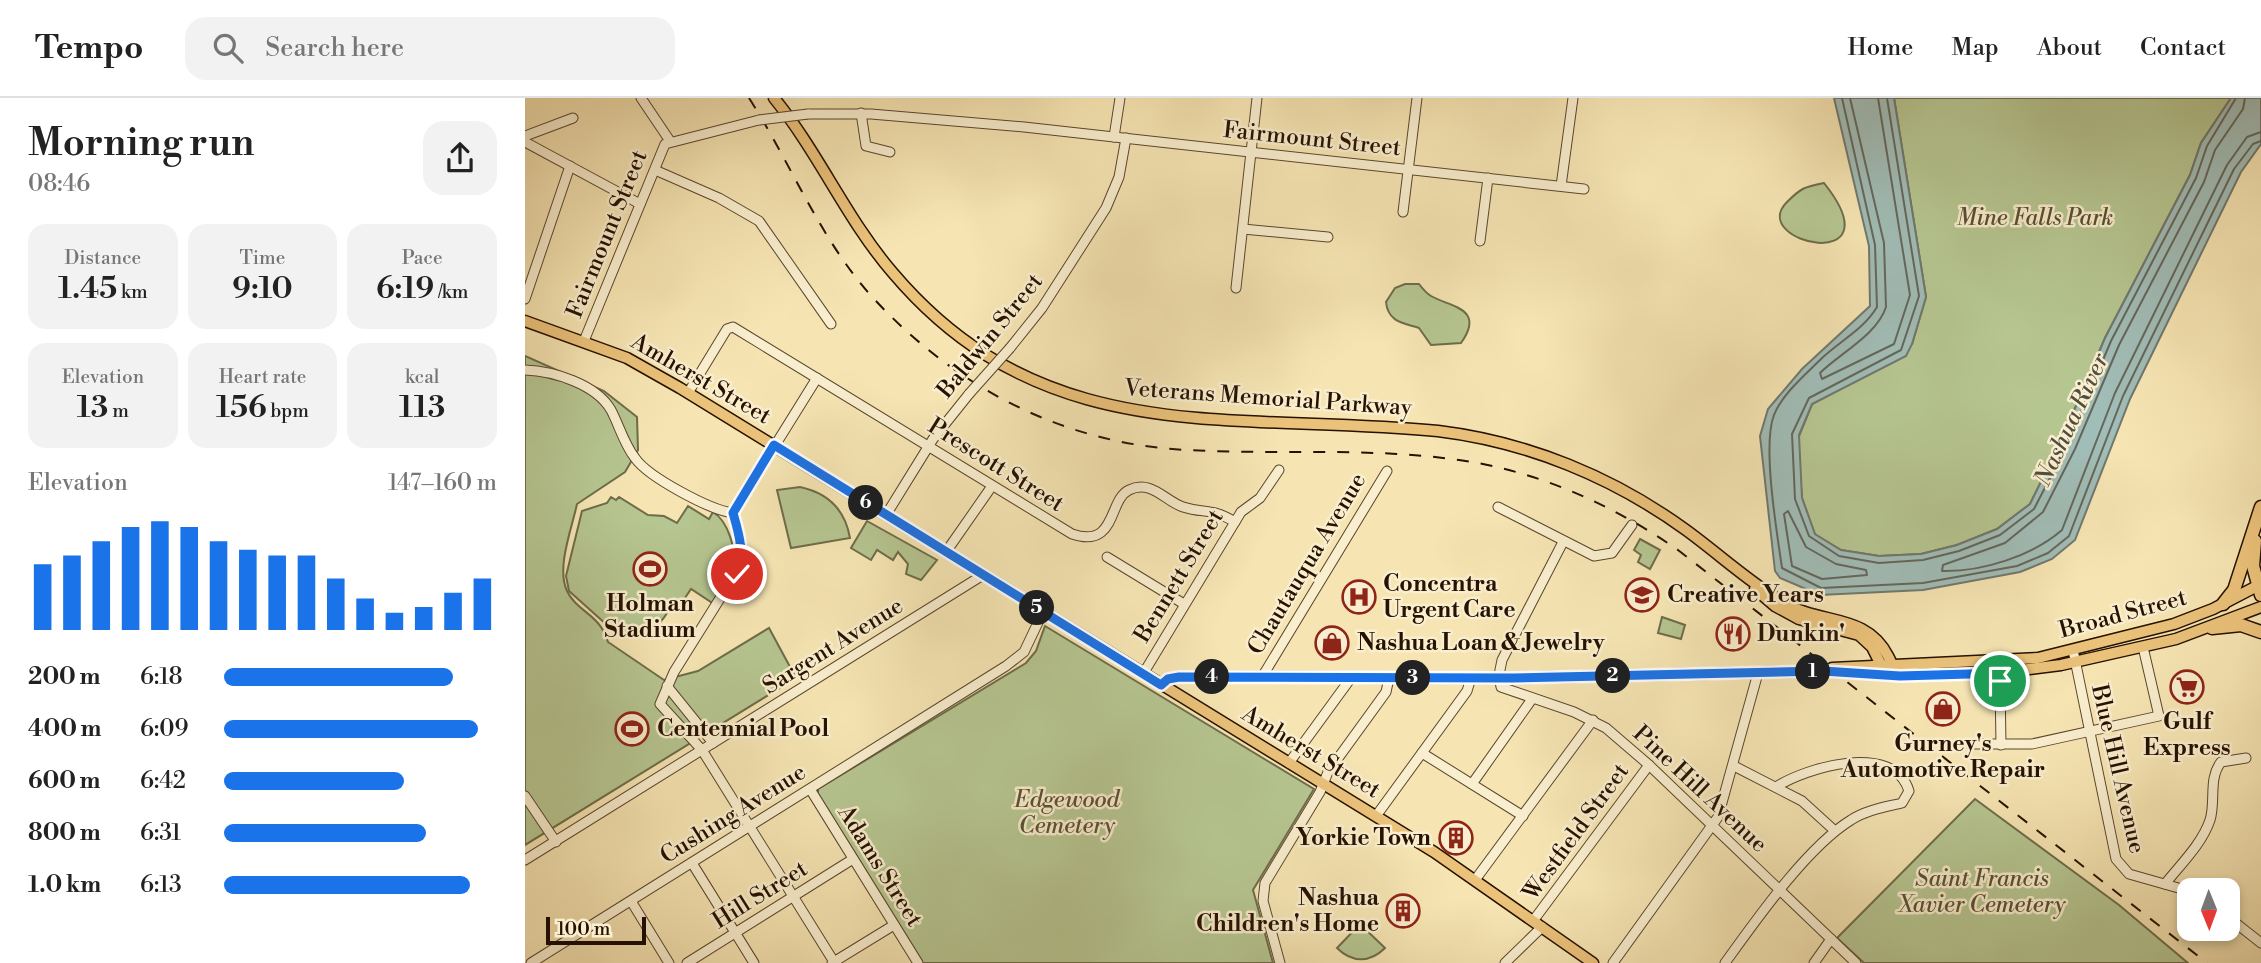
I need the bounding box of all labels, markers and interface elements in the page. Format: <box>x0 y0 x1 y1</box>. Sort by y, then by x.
search box <box>185 17 675 80</box>
text: Tempo <box>35 28 143 69</box>
icon: search <box>209 29 247 67</box>
text: Search here <box>265 32 404 64</box>
text: Home <box>1848 33 1913 63</box>
text: Map <box>1951 33 1999 63</box>
text: About <box>2037 33 2102 63</box>
text: Contact <box>2140 33 2226 63</box>
street label: Fairmount Street <box>1222 116 1402 162</box>
text: Morning run <box>28 120 254 167</box>
button: share <box>423 121 497 195</box>
street label: Fairmount Street <box>561 146 653 322</box>
text: 08:46 <box>28 170 90 198</box>
park label: Mine Falls Park <box>1957 204 2113 232</box>
text: Distance <box>64 246 141 270</box>
text: Time <box>240 246 285 270</box>
text: Pace <box>402 246 443 270</box>
street label: Baldwin Street <box>931 268 1049 405</box>
text: 1.45 <box>58 270 117 308</box>
text: 9:10 <box>232 270 293 308</box>
text: 6:19 <box>376 270 434 308</box>
text: km <box>117 280 148 304</box>
text: /km <box>434 280 468 304</box>
street label: Amherst Street <box>625 327 776 430</box>
water label: Nashua River <box>2028 348 2116 492</box>
text: Elevation <box>62 365 144 389</box>
text: Heart rate <box>219 365 306 389</box>
text: kcal <box>405 365 439 389</box>
street label: Veterans Memorial Parkway <box>1122 374 1414 422</box>
text: 13 <box>77 389 108 427</box>
text: 156 <box>216 389 267 427</box>
text: 113 <box>399 389 445 427</box>
text: m <box>108 399 129 423</box>
text: bpm <box>267 399 309 423</box>
street label: Prescott Street <box>923 412 1069 518</box>
street label: Chautauqua Avenue <box>1242 468 1372 660</box>
text: Elevation <box>28 469 128 497</box>
text: 147–160 m <box>388 469 497 497</box>
pin: 6 <box>849 486 883 520</box>
text: 6 <box>860 490 871 514</box>
street label: Bennett Street <box>1128 504 1230 648</box>
pin <box>707 544 767 604</box>
sports icon: Holman Stadium <box>631 550 669 588</box>
icon: check <box>718 555 756 593</box>
place label: Concentra Urgent Care <box>1383 570 1516 624</box>
school or university icon: Creative Years <box>1623 576 1661 614</box>
hospital icon: Concentra Urgent Care <box>1340 578 1378 616</box>
place label: Creative Years <box>1667 581 1824 609</box>
street label: Broad Street <box>2055 584 2190 645</box>
place label: Holman Stadium <box>604 590 696 644</box>
pin: 5 <box>1019 590 1055 626</box>
street label: Sargent Avenue <box>758 592 908 700</box>
text: 5 <box>1031 595 1042 619</box>
restaurant icon: Dunkin' <box>1714 615 1752 653</box>
place label: Dunkin' <box>1757 620 1845 648</box>
shop icon: Nashua Loan & Jewelry <box>1313 624 1351 662</box>
place label: Nashua Loan & Jewelry <box>1357 629 1605 657</box>
pin <box>1970 651 2030 711</box>
pin: 1 <box>1795 654 1831 690</box>
pin: 2 <box>1595 658 1631 694</box>
text: 1 <box>1808 659 1817 683</box>
pin: 4 <box>1195 660 1229 694</box>
pin: 3 <box>1395 660 1431 696</box>
icon: arrive <box>1981 662 2019 700</box>
text: 200 m <box>28 663 100 691</box>
text: 6:18 <box>140 663 183 691</box>
text: 2 <box>1607 663 1618 687</box>
text: 4 <box>1205 664 1218 688</box>
text: 3 <box>1407 665 1418 689</box>
supermarket icon: Gulf Express <box>2168 668 2206 706</box>
street label: Blue Hill Avenue <box>2085 681 2151 856</box>
shop icon: Gurney's Automotive Repair <box>1924 690 1962 728</box>
street label: Amherst Street <box>1236 699 1385 804</box>
place label: Gulf Express <box>2143 708 2231 762</box>
sports icon: Centennial Pool <box>613 710 651 748</box>
text: 400 m <box>28 715 101 743</box>
text: 6:09 <box>140 715 188 743</box>
place label: Centennial Pool <box>657 715 829 743</box>
street label: Pine Hill Avenue <box>1627 720 1773 858</box>
place label: Gurney's Automotive Repair <box>1840 730 2045 784</box>
street label: Cushing Avenue <box>655 758 811 870</box>
street label: Westfield Street <box>1516 758 1635 907</box>
text: 600 m <box>28 767 101 795</box>
text: 6:42 <box>140 767 186 795</box>
park label: Edgewood Cemetery <box>1014 786 1121 840</box>
street label: Adams Street <box>831 799 928 932</box>
text: 800 m <box>28 819 101 847</box>
text: 6:31 <box>140 819 181 847</box>
building icon: Yorkie Town <box>1437 819 1475 857</box>
place label: Yorkie Town <box>1296 824 1431 852</box>
street label: Hill Street <box>707 855 813 935</box>
park label: Saint Francis Xavier Cemetery <box>1896 865 2066 919</box>
text: 1.0 km <box>28 871 101 899</box>
text: 6:13 <box>140 871 182 899</box>
north arrow <box>2177 878 2240 942</box>
map controls <box>2177 878 2240 941</box>
place label: Nashua Children's Home <box>1196 884 1380 938</box>
building icon: Nashua Children's Home <box>1384 892 1422 930</box>
scale bar <box>546 914 646 946</box>
text: 100 m <box>557 917 610 941</box>

